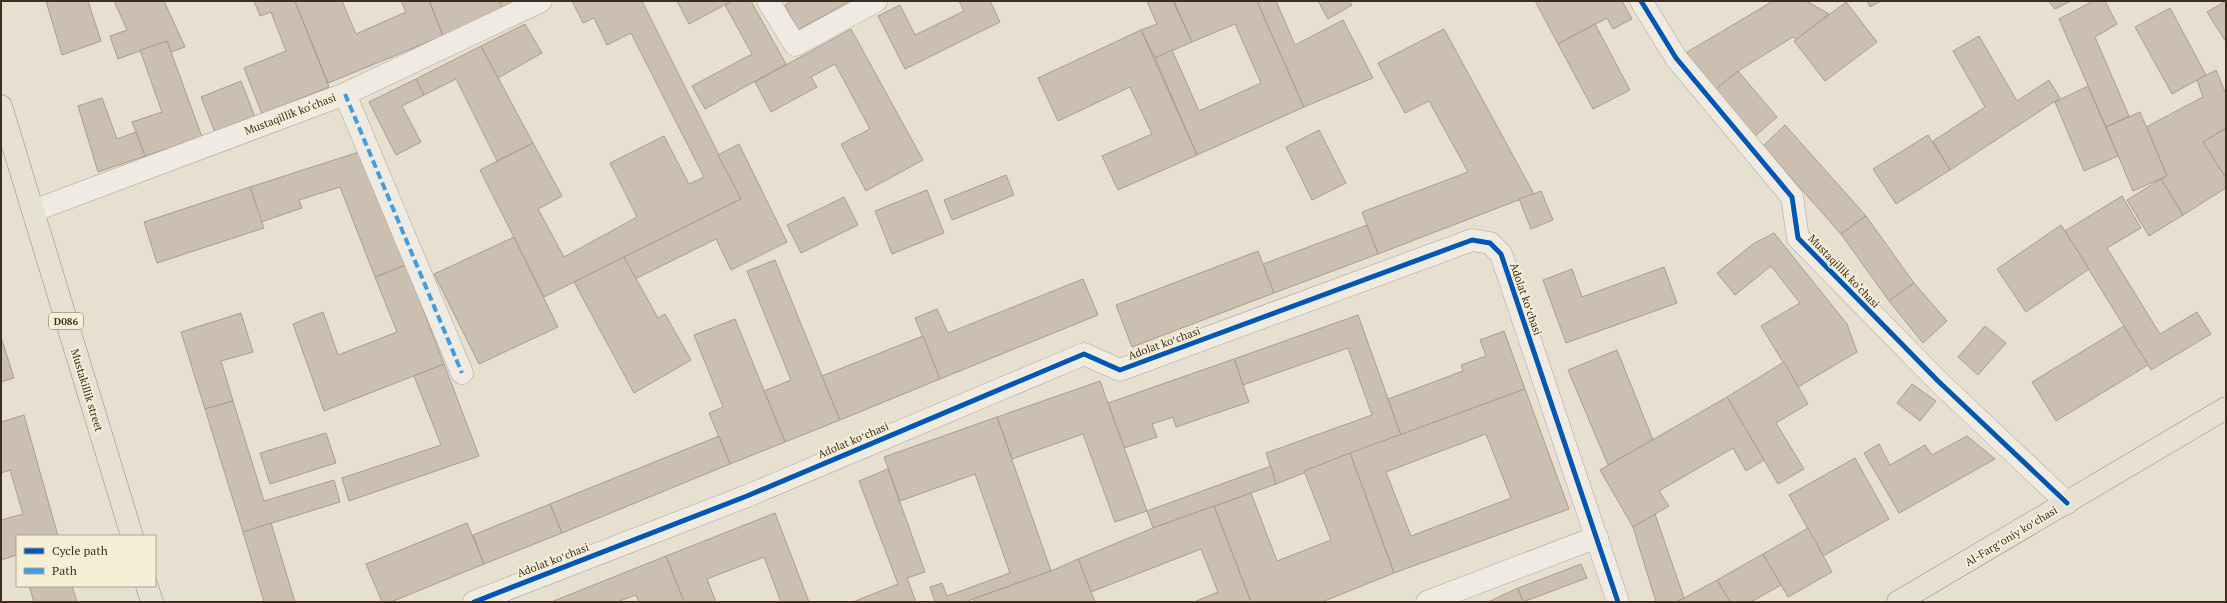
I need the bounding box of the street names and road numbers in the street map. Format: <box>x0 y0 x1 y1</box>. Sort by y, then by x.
street label: Mustaqillik ko‘chasi <box>242 90 338 138</box>
street label: Mustaqillik ko‘chasi <box>1805 231 1883 311</box>
street label: Adolat koʻchasi <box>1507 261 1545 337</box>
road number: D086 <box>49 313 83 329</box>
street label: Adolat koʻchasi <box>1126 323 1202 363</box>
street label: Mustakillik street <box>68 347 106 433</box>
street label: Adolat koʻchasi <box>815 419 891 461</box>
street label: Al-Fargʻoniy koʻchasi <box>1962 503 2060 569</box>
street label: Adolat koʻchasi <box>515 540 591 580</box>

